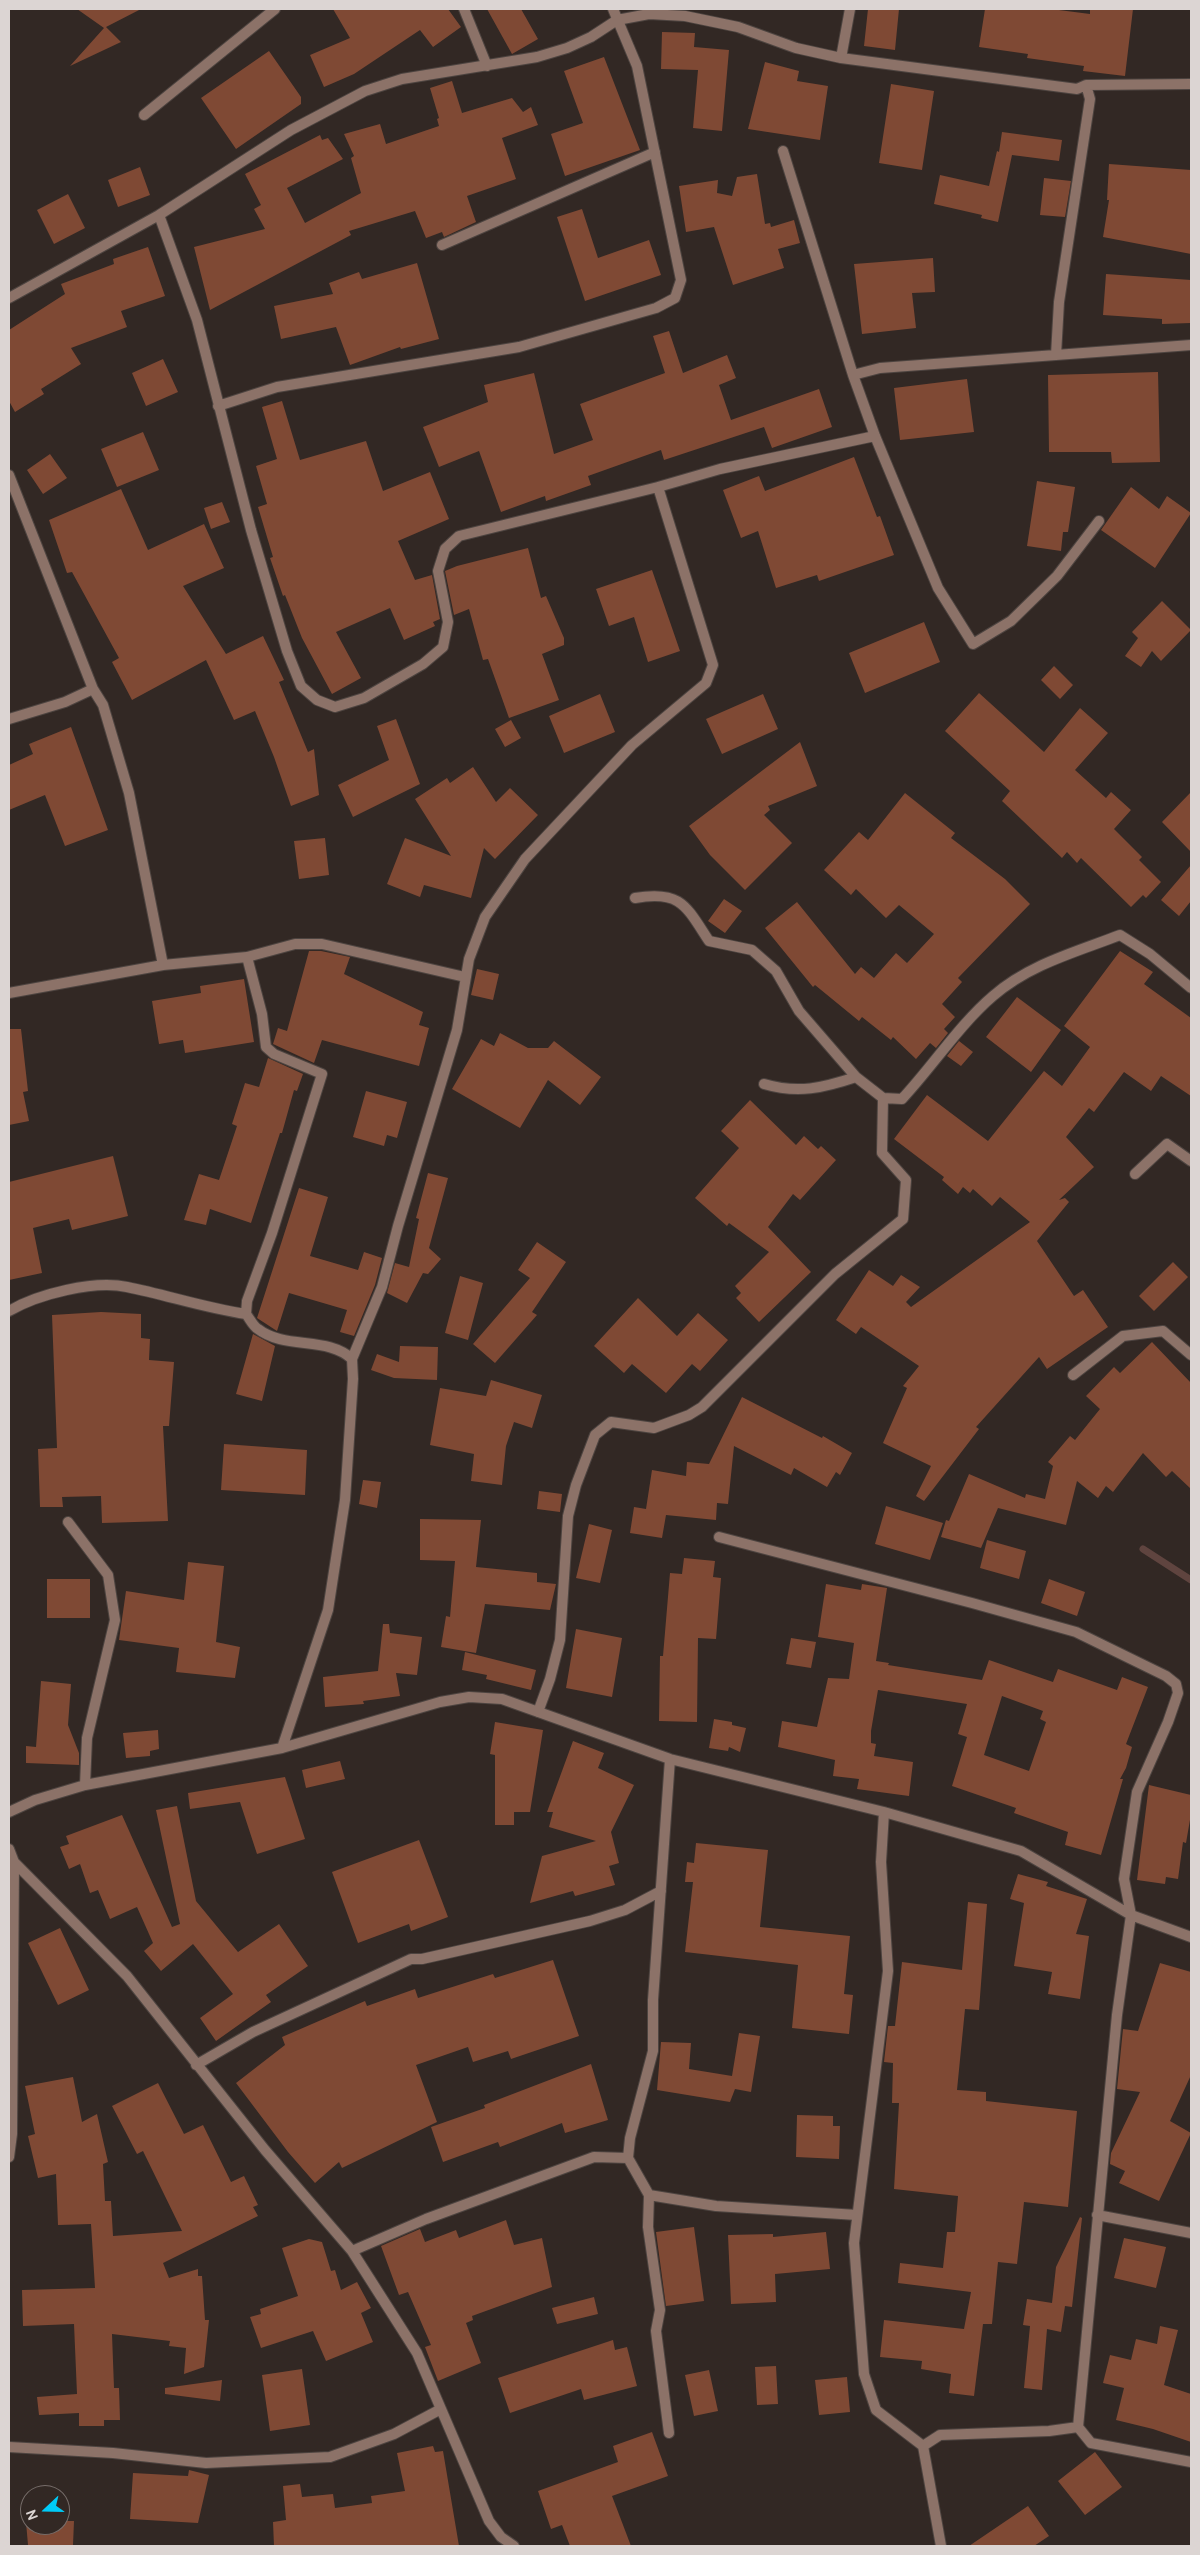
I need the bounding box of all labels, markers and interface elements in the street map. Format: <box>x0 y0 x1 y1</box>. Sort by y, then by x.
north arrow <box>20 2485 70 2535</box>
text: N <box>22 2507 42 2523</box>

